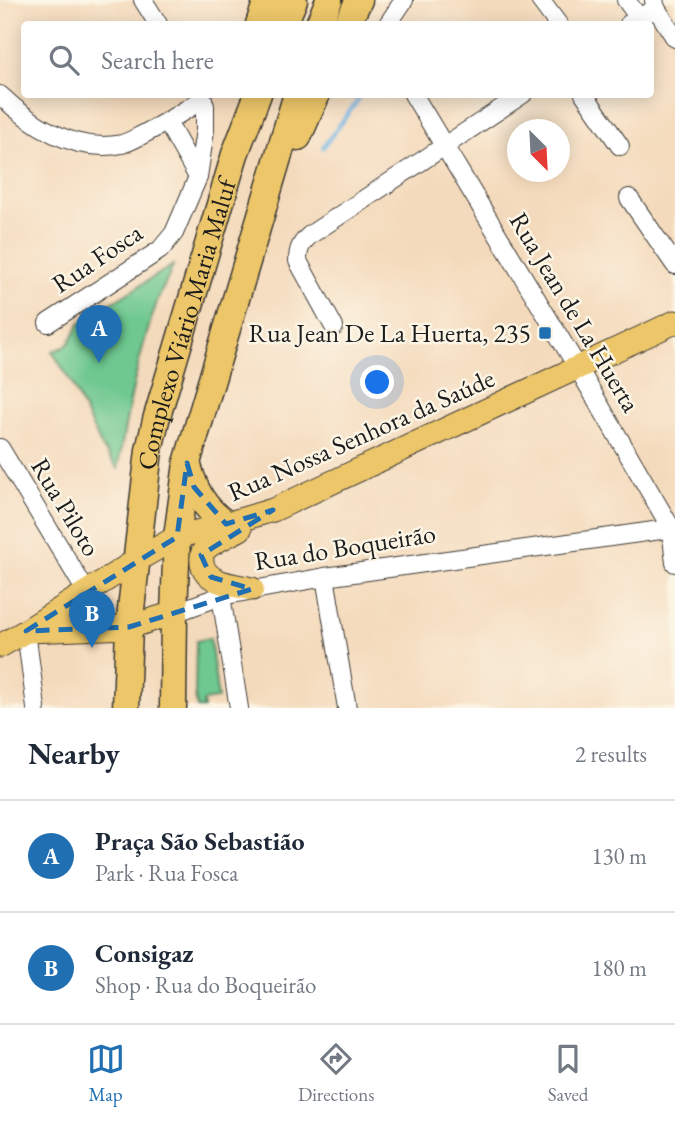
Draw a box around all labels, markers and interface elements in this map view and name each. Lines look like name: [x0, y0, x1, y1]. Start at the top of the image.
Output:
search box: [21, 21, 654, 98]
icon: search: [45, 41, 83, 79]
text: Search here: [101, 43, 214, 77]
north arrow: [507, 119, 570, 182]
street label: Complexo Viário Maria Maluf: [130, 172, 244, 472]
street label: Rua Jean de La Huerta: [502, 206, 648, 419]
street label: Rua Fosca: [45, 215, 149, 301]
pin: A: [76, 305, 122, 363]
place label: Rua Jean De La Huerta, 235: [248, 316, 531, 350]
marker: Rua Jean De La Huerta, 235: [537, 325, 553, 341]
street label: Rua Nossa Senhora da Saúde: [222, 361, 500, 509]
your location: [360, 365, 394, 399]
street label: Rua Piloto: [23, 452, 109, 562]
street label: Rua do Boqueirão: [252, 516, 438, 578]
pin: B: [69, 590, 115, 648]
text: Nearby: [28, 734, 120, 773]
text: 2 results: [575, 739, 647, 769]
text: Praça São Sebastião: [95, 824, 305, 858]
text: A: [43, 841, 59, 871]
text: 130 m: [591, 841, 647, 871]
text: Park · Rua Fosca: [95, 858, 238, 888]
text: Consigaz: [95, 936, 194, 970]
text: B: [44, 953, 58, 983]
text: 180 m: [591, 953, 647, 983]
text: Shop · Rua do Boqueirão: [95, 970, 316, 1000]
tab: Map: [87, 1040, 125, 1107]
tab: Directions: [298, 1040, 374, 1107]
tab: Saved: [548, 1040, 588, 1107]

